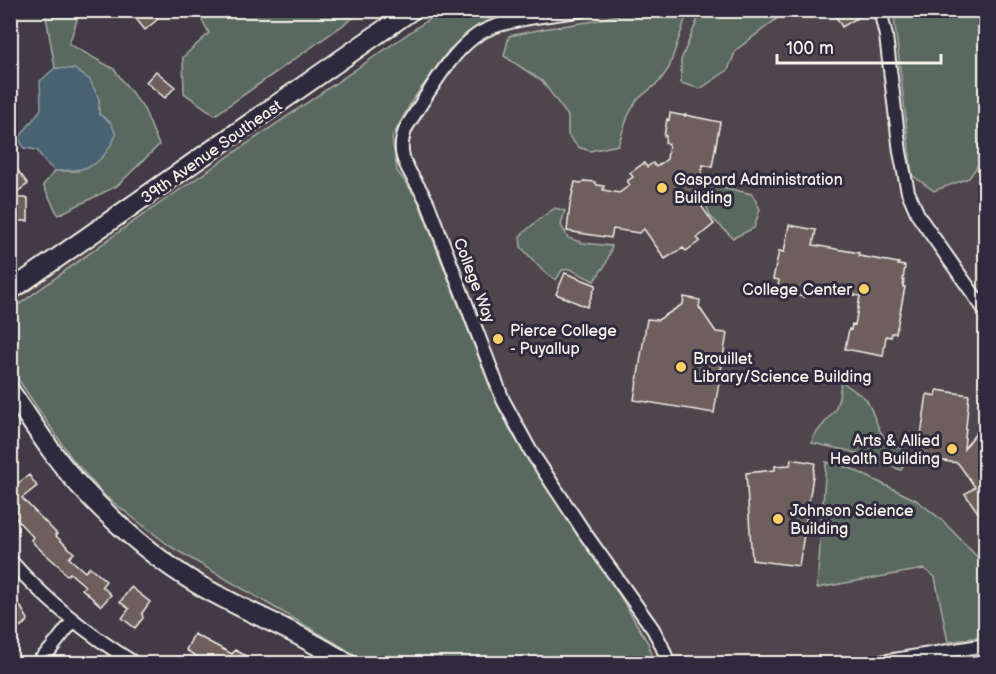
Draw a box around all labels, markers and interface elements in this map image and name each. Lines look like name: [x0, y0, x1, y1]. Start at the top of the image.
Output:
scale bar: [777, 27, 940, 65]
text: 100 m: [786, 38, 834, 59]
street label: 39th Avenue Southeast: [138, 96, 286, 208]
place label: Gaspard Administration Building: [674, 171, 843, 208]
marker: Gaspard Administration Building: [655, 181, 669, 195]
street label: College Way: [449, 235, 499, 326]
place label: College Center: [742, 281, 852, 300]
marker: College Center: [857, 282, 871, 296]
place label: Pierce College - Puyallup: [510, 322, 617, 359]
marker: Pierce College - Puyallup: [491, 332, 505, 346]
place label: Brouillet Library/Science Building: [693, 350, 872, 387]
marker: Brouillet Library/Science Building: [674, 360, 688, 374]
place label: Arts & Allied Health Building: [830, 432, 940, 469]
marker: Arts & Allied Health Building: [945, 442, 959, 456]
place label: Johnson Science Building: [790, 502, 914, 539]
marker: Johnson Science Building: [771, 512, 785, 526]

